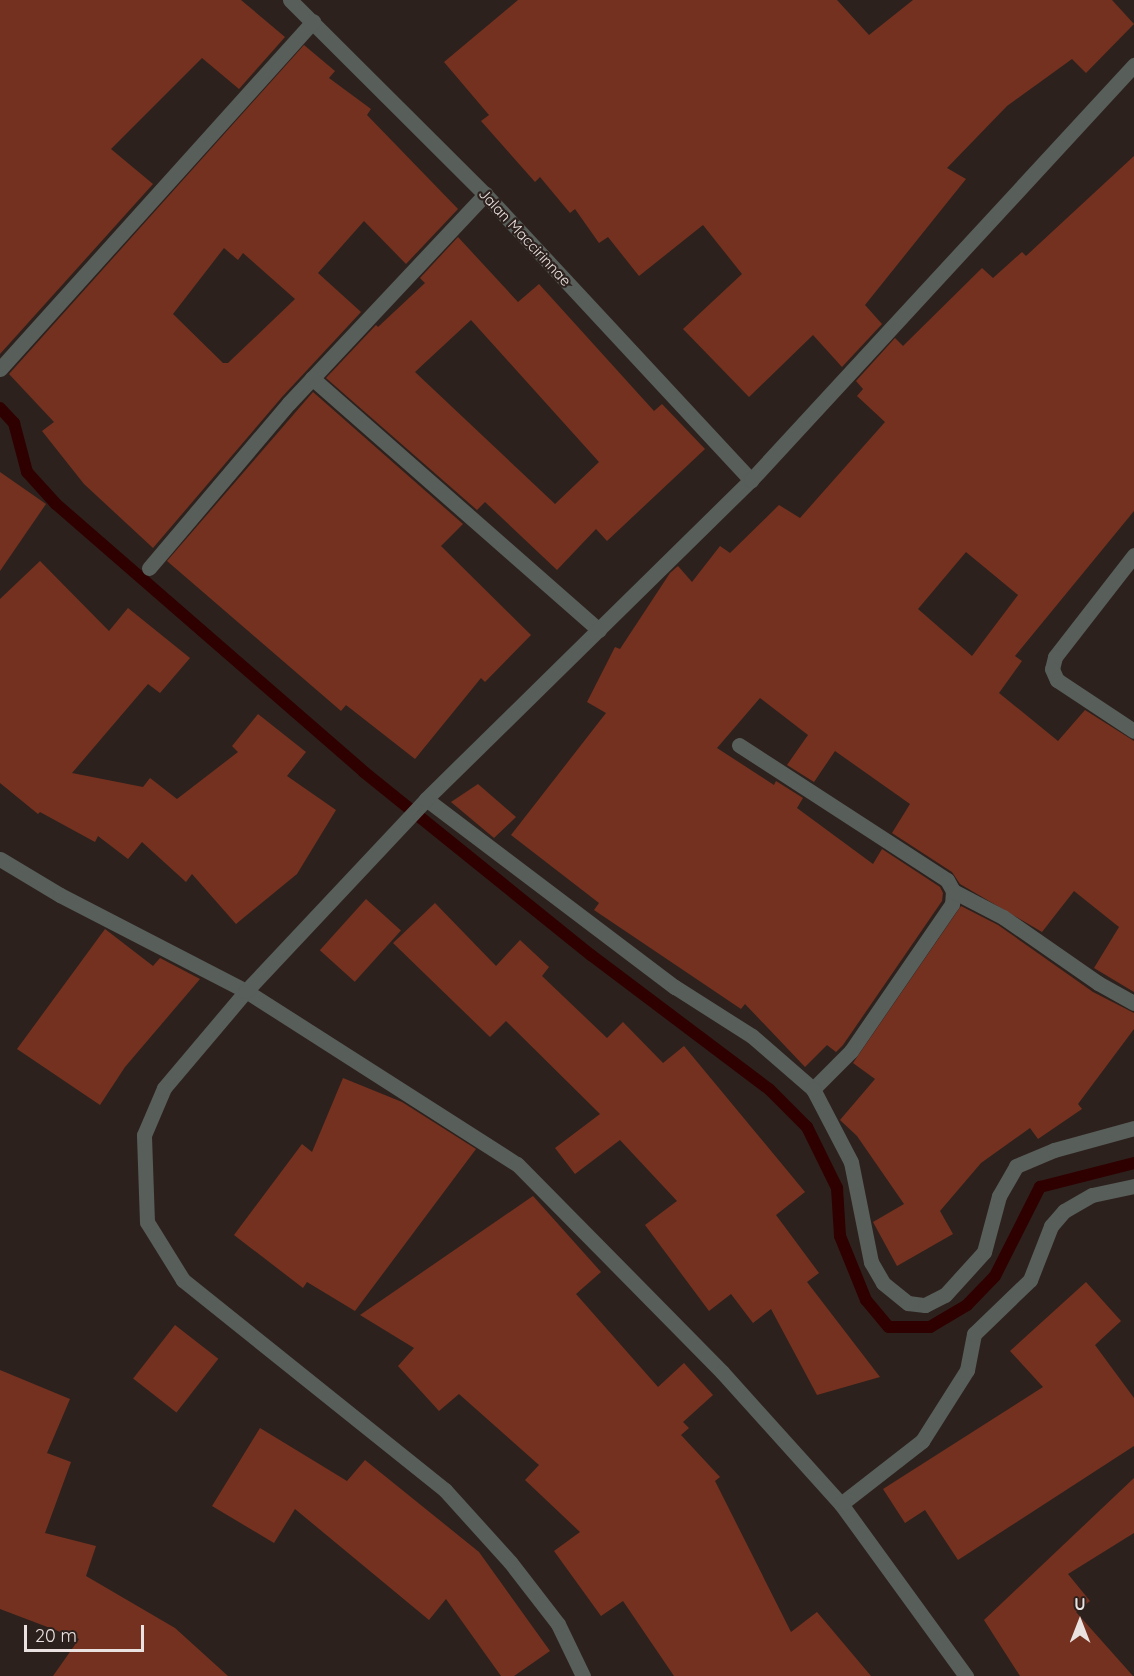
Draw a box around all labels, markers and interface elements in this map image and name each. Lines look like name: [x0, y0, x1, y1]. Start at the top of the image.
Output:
street label: Jalan Maccirinnae: [475, 184, 575, 290]
north arrow: [1050, 1592, 1110, 1652]
text: U: [1074, 1594, 1086, 1614]
scale bar: [27, 1613, 147, 1651]
text: 20 m: [35, 1624, 77, 1647]

